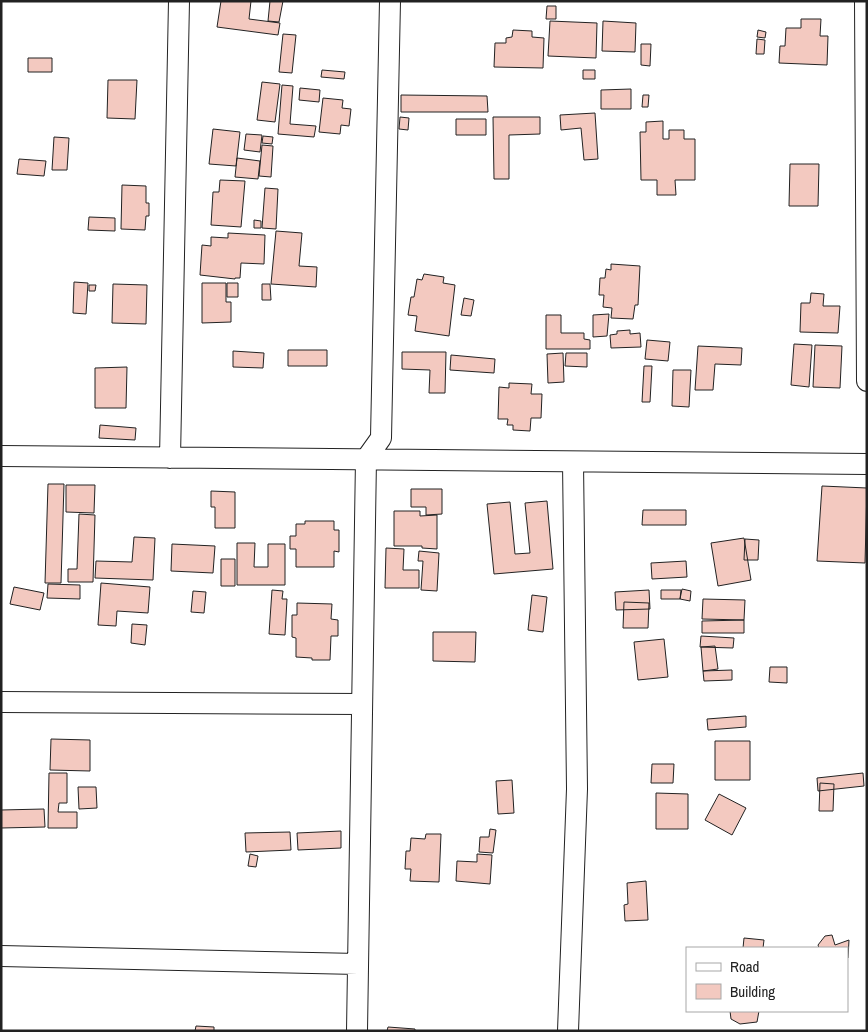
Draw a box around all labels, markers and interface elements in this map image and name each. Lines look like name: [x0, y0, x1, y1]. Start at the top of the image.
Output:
legend: [686, 947, 848, 1012]
text: Road: [730, 956, 759, 977]
text: Building: [730, 981, 775, 1002]

